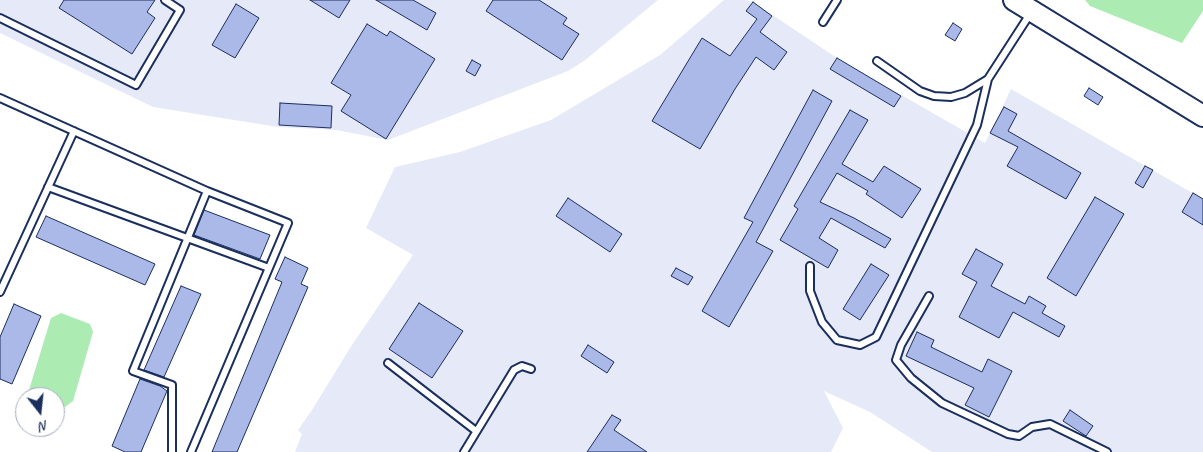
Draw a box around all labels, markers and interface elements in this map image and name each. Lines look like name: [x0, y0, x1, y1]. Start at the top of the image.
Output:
north arrow: [15, 387, 65, 437]
text: N: [37, 417, 51, 435]

